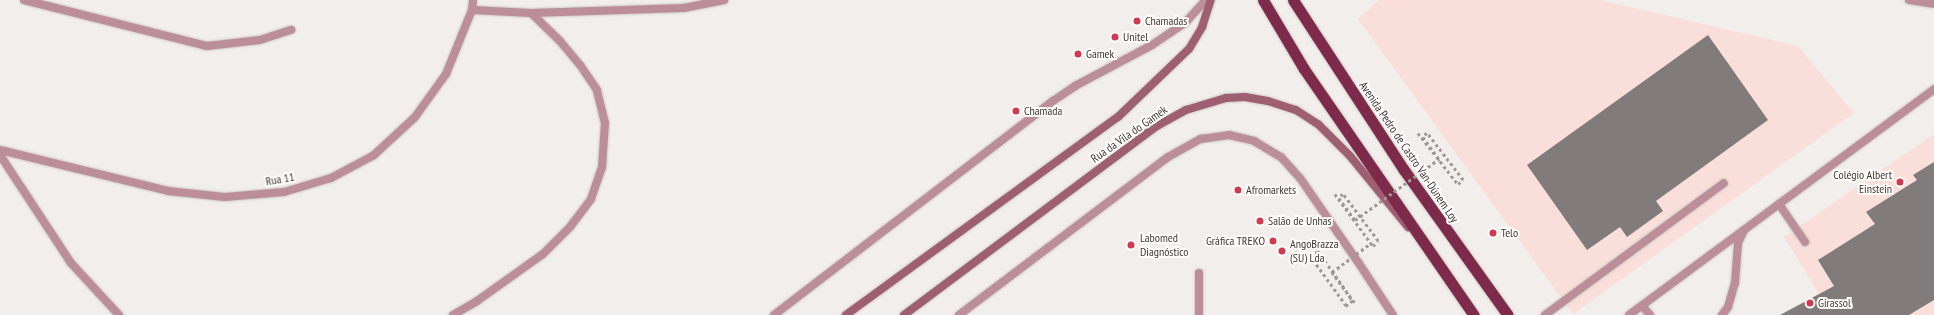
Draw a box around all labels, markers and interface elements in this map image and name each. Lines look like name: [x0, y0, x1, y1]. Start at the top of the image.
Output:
place label: Chamadas: [1145, 14, 1187, 28]
marker: Chamadas: [1132, 16, 1142, 26]
place label: Unitel: [1123, 30, 1148, 44]
marker: Unitel: [1110, 32, 1120, 42]
place label: Gamek: [1086, 47, 1114, 61]
marker: Gamek: [1073, 49, 1083, 59]
street label: Avenida Pedro de Castro Van-Dúnem Loy: [1356, 79, 1462, 225]
street label: Rua da Vila do Gamek: [1088, 102, 1170, 166]
place label: Chamada: [1024, 104, 1062, 118]
marker: Chamada: [1011, 106, 1021, 116]
place label: Colégio Albert Einstein: [1833, 168, 1892, 196]
street label: Rua 11: [264, 169, 296, 189]
marker: Colégio Albert Einstein: [1895, 177, 1905, 187]
place label: Afromarkets: [1246, 183, 1296, 197]
marker: Afromarkets: [1233, 185, 1243, 195]
place label: Salão de Unhas: [1268, 214, 1332, 228]
marker: Salão de Unhas: [1255, 216, 1265, 226]
place label: Telo: [1501, 226, 1518, 240]
marker: Telo: [1488, 228, 1498, 238]
place label: Labomed Diagnóstico: [1140, 231, 1189, 259]
place label: Gráfica TREKO: [1206, 234, 1265, 248]
marker: Gráfica TREKO: [1268, 236, 1278, 246]
place label: AngoBrazza (SU) Lda: [1290, 237, 1338, 265]
marker: Labomed Diagnóstico: [1125, 239, 1137, 251]
marker: AngoBrazza (SU) Lda: [1277, 246, 1287, 256]
place label: Girassol: [1818, 296, 1851, 310]
marker: Girassol: [1805, 298, 1815, 308]

